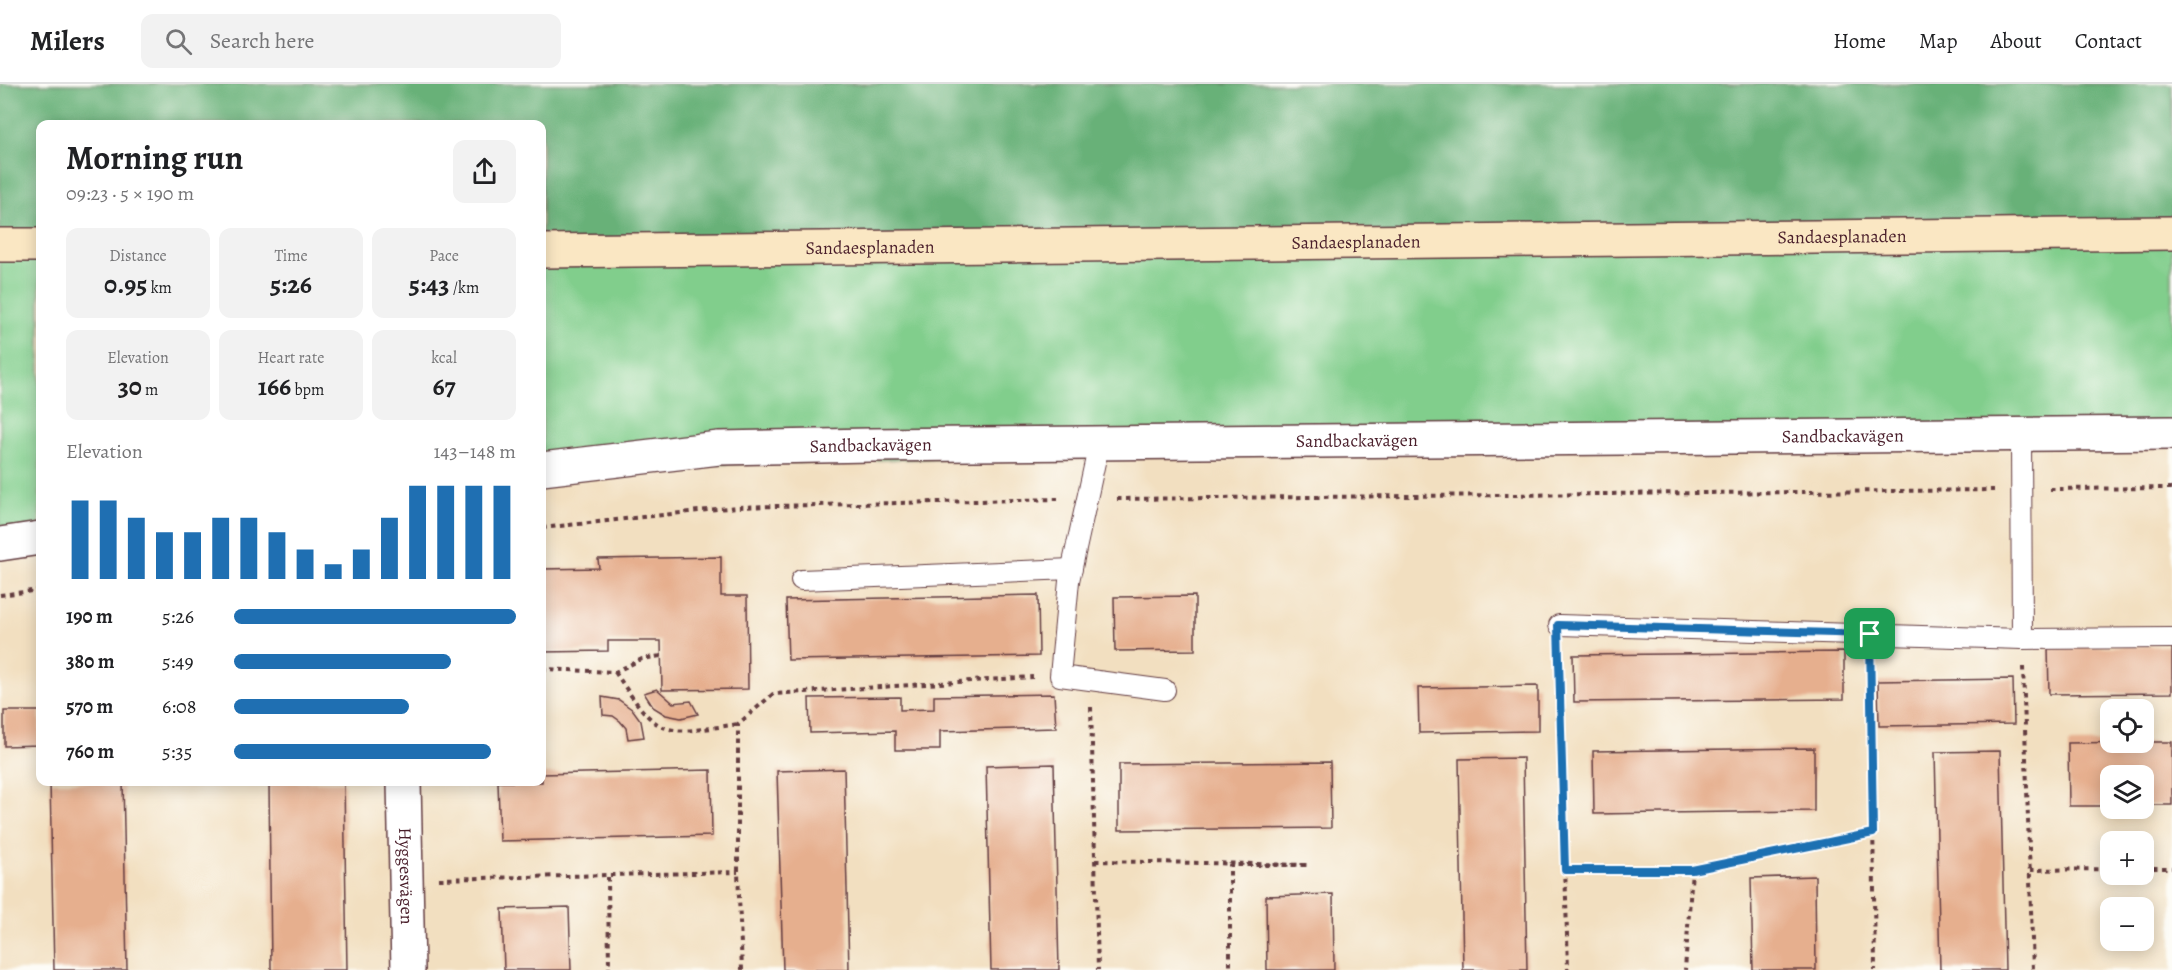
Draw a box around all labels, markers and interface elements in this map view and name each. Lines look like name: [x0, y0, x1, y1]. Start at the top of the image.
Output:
search box: [141, 14, 561, 68]
text: Milers: [30, 22, 105, 60]
icon: search: [162, 25, 195, 58]
text: Search here: [210, 26, 314, 56]
text: Home: [1833, 27, 1886, 55]
text: Map: [1919, 27, 1957, 55]
text: About: [1990, 27, 2042, 55]
text: Contact: [2075, 27, 2142, 55]
text: Morning run: [66, 135, 243, 180]
button: share: [453, 140, 516, 203]
text: 09:23 · 5 × 190 m: [66, 180, 194, 207]
street label: Sandaesplanaden: [1777, 224, 1907, 249]
street label: Sandaesplanaden: [1291, 229, 1421, 255]
street label: Sandaesplanaden: [805, 235, 935, 260]
text: Distance: [109, 245, 167, 267]
text: Time: [274, 245, 308, 267]
text: Pace: [429, 245, 459, 267]
text: 0.95: [104, 267, 147, 302]
text: 5:26: [270, 267, 312, 302]
text: 5:43: [409, 267, 450, 302]
text: km: [147, 277, 172, 299]
text: /km: [450, 277, 479, 299]
text: Elevation: [107, 347, 169, 369]
text: Heart rate: [258, 347, 324, 369]
text: kcal: [431, 347, 457, 369]
text: 30: [118, 369, 142, 404]
text: 166: [258, 369, 291, 404]
text: 67: [432, 369, 456, 404]
text: m: [142, 379, 158, 401]
text: bpm: [291, 379, 324, 401]
street label: Sandbackavägen: [1782, 423, 1904, 449]
street label: Sandbackavägen: [1296, 428, 1418, 453]
street label: Sandbackavägen: [809, 432, 932, 458]
text: Elevation: [66, 438, 143, 465]
text: 143–148 m: [433, 438, 516, 465]
text: 190 m: [66, 603, 113, 630]
text: 5:26: [162, 603, 194, 630]
pin: [1844, 608, 1895, 659]
icon: arrive: [1853, 617, 1886, 650]
text: 380 m: [66, 648, 115, 675]
text: 5:49: [162, 648, 194, 675]
text: 570 m: [66, 693, 113, 720]
text: 6:08: [162, 693, 196, 720]
map controls: [2100, 699, 2154, 951]
button: locate: [2100, 699, 2154, 753]
text: 760 m: [66, 738, 114, 765]
text: 5:35: [162, 738, 192, 765]
button: layers: [2100, 765, 2154, 819]
street label: Hyggesvägen: [393, 827, 419, 925]
button: +: [2100, 831, 2154, 885]
button: −: [2100, 897, 2154, 951]

